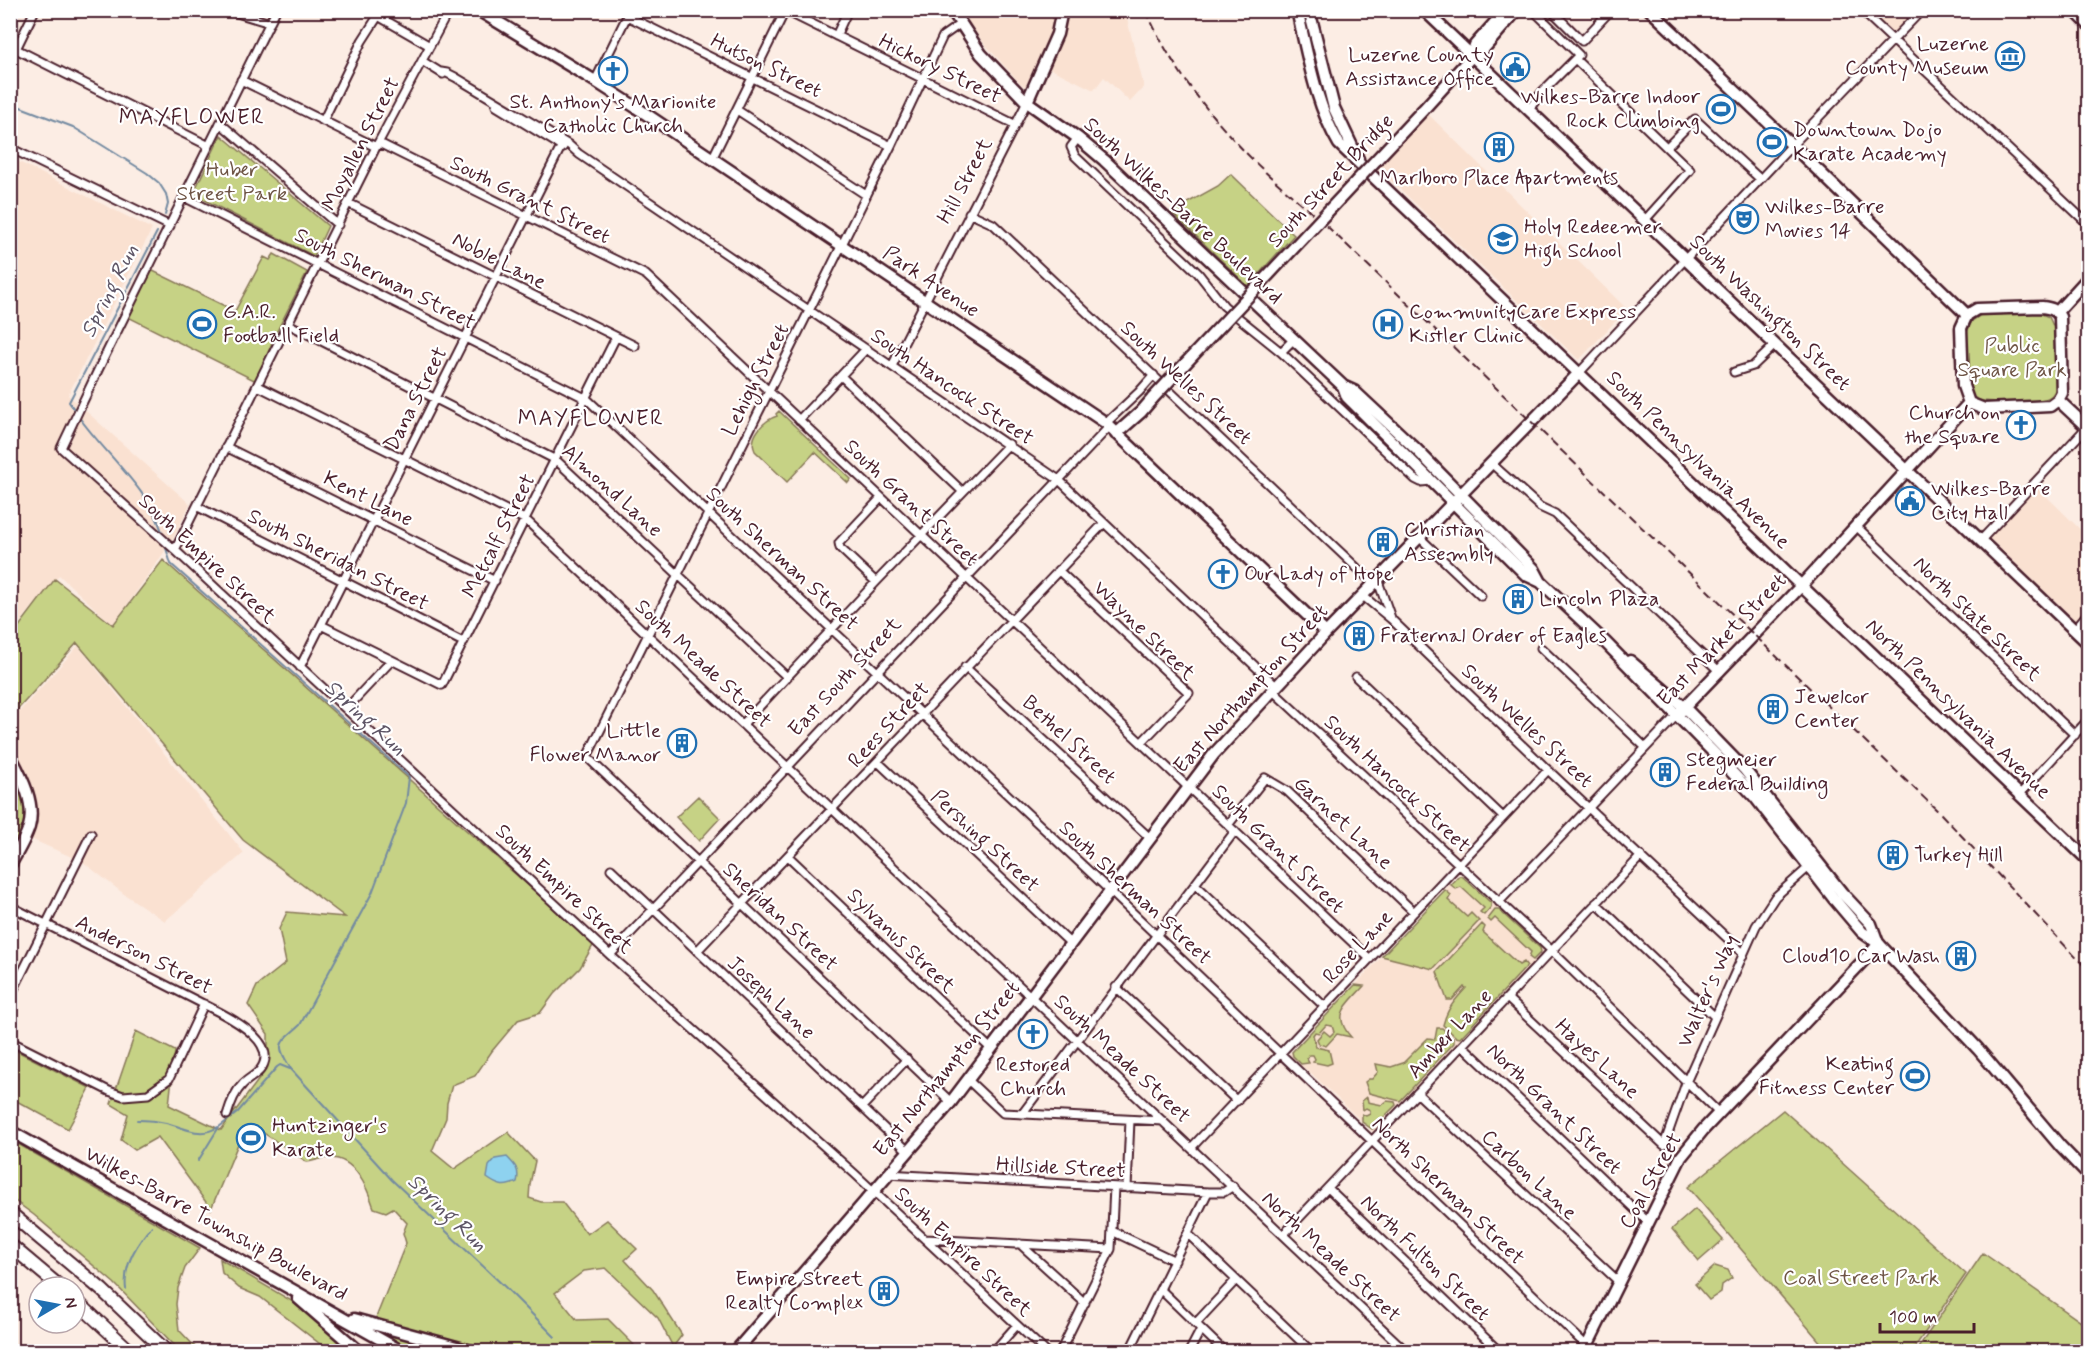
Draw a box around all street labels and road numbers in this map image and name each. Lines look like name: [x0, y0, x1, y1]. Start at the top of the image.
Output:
street label: Hutson Street: [706, 27, 826, 105]
street label: Hickory Street: [874, 27, 1006, 111]
street label: Moyallen Street: [315, 72, 407, 216]
street label: South Street Bridge: [1262, 108, 1402, 255]
street label: South Wilkes-Barre Boulevard: [1077, 111, 1289, 311]
street label: Hill Street: [931, 133, 1000, 229]
street label: South Grant Street: [445, 149, 615, 251]
street label: South Sherman Street: [290, 221, 480, 337]
street label: Noble Lane: [447, 225, 551, 297]
street label: South Washington Street: [1682, 228, 1857, 399]
street label: Park Avenue: [877, 239, 985, 325]
street label: South Welles Street: [1114, 315, 1258, 452]
street label: Lehigh Street: [716, 319, 797, 441]
street label: South Hancock Street: [865, 322, 1039, 452]
street label: Dana Street: [378, 342, 454, 456]
street label: South Pennsylvania Avenue: [1600, 365, 1796, 555]
street label: South Grant Street: [837, 433, 985, 573]
street label: Almond Lane: [555, 438, 669, 544]
street label: Kent Lane: [318, 464, 418, 534]
street label: Metcalf Street: [456, 469, 542, 603]
street label: South Sherman Street: [699, 481, 865, 637]
street label: South Empire Street: [132, 488, 282, 631]
street label: South Sheridan Street: [243, 502, 433, 618]
street label: North State Street: [1907, 550, 2048, 688]
street label: East Market Street: [1651, 567, 1793, 713]
street label: Wayne Street: [1087, 575, 1202, 687]
street label: South Meade Street: [628, 593, 778, 735]
street label: East Northampton Street: [1167, 598, 1335, 780]
street label: East South Street: [782, 611, 908, 743]
street label: North Pennsylvania Avenue: [1859, 613, 2057, 805]
street label: South Welles Street: [1455, 658, 1599, 795]
street label: Rees Street: [842, 676, 936, 774]
street label: Bethel Street: [1016, 689, 1122, 791]
street label: South Hancock Street: [1318, 709, 1477, 859]
street label: Garnet Lane: [1287, 770, 1399, 876]
street label: South Grant Street: [1205, 778, 1351, 920]
street label: Pershing Street: [923, 783, 1046, 900]
street label: South Sherman Street: [1052, 815, 1218, 971]
street label: South Empire Street: [489, 818, 639, 961]
street label: Sheridan Street: [716, 856, 844, 978]
street label: Sylvanus Street: [841, 882, 962, 1000]
street label: Rose Lane: [1317, 904, 1399, 990]
street label: Anderson Street: [71, 908, 217, 1002]
street label: Walter's Way: [1671, 930, 1745, 1052]
street label: Joseph Lane: [721, 950, 821, 1046]
street label: East Northampton Street: [867, 975, 1027, 1163]
street label: Amber Lane: [1401, 983, 1499, 1085]
street label: South Meade Street: [1047, 988, 1197, 1130]
street label: Hayes Lane: [1549, 1013, 1645, 1105]
street label: North Grant Street: [1480, 1037, 1628, 1181]
street label: North Sherman Street: [1365, 1111, 1531, 1272]
street label: Carbon Lane: [1475, 1123, 1583, 1227]
street label: Coal Street: [1613, 1128, 1689, 1234]
street label: Wilkes-Barre Township Boulevard: [80, 1140, 352, 1308]
street label: Hillside Street: [995, 1151, 1127, 1185]
street label: South Empire Street: [888, 1181, 1038, 1324]
street label: North Meade Street: [1255, 1185, 1407, 1329]
street label: North Fulton Street: [1354, 1189, 1496, 1327]

